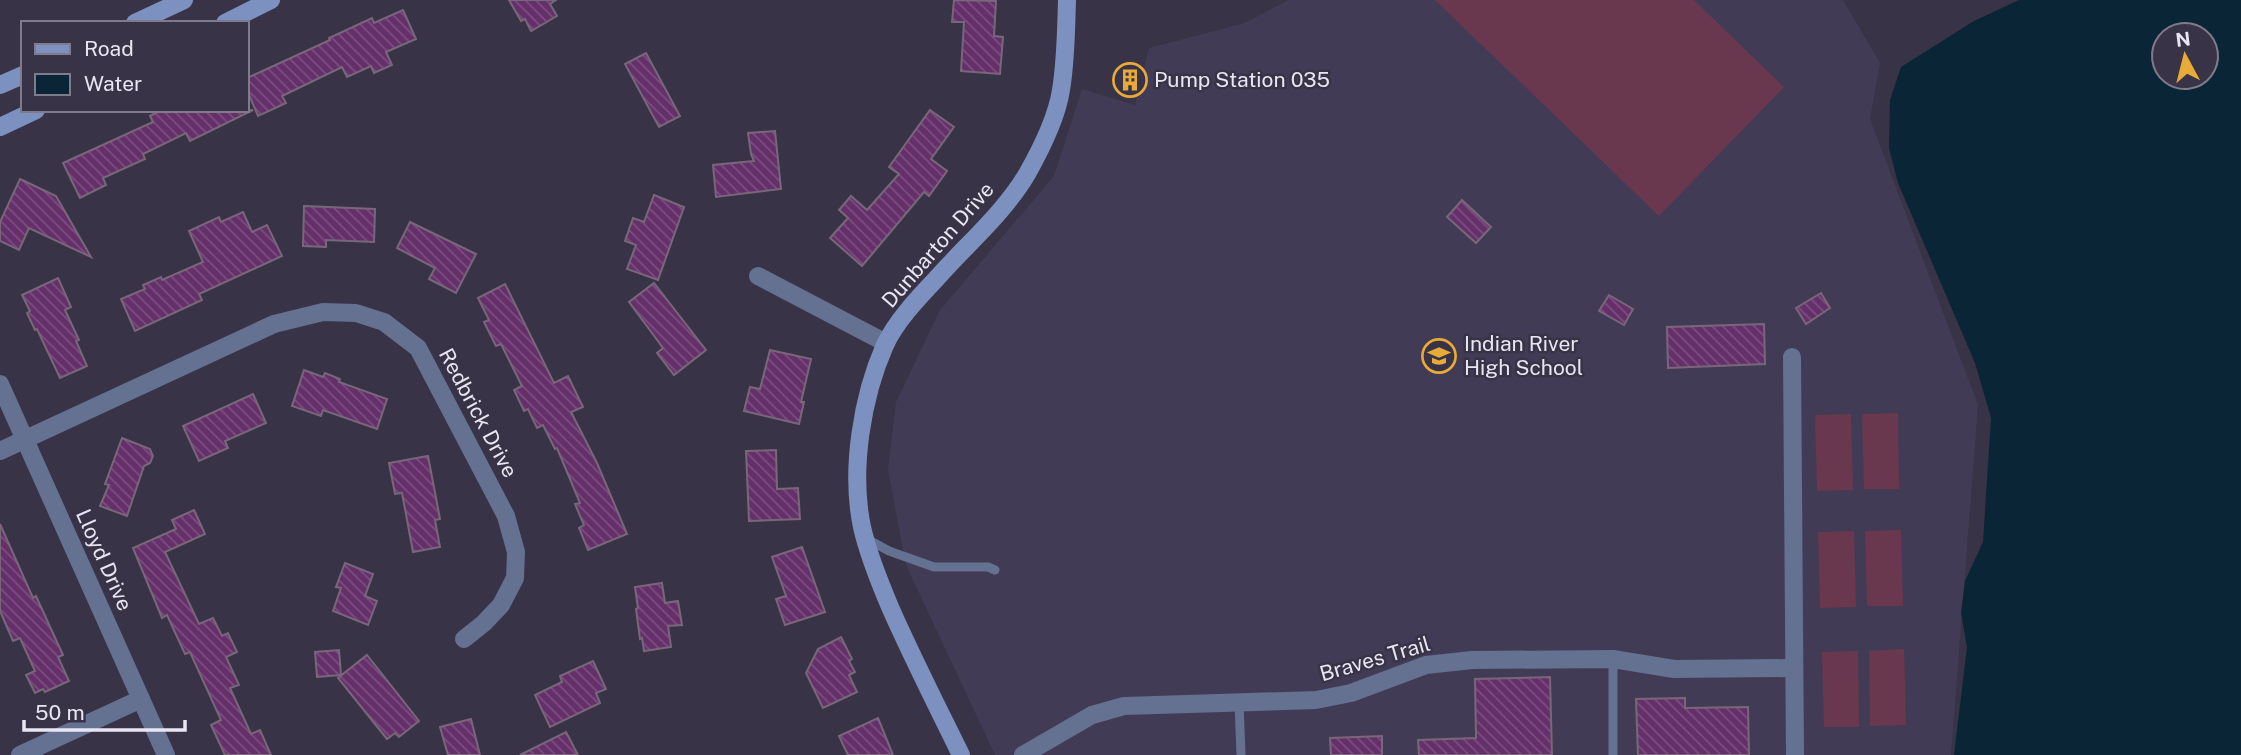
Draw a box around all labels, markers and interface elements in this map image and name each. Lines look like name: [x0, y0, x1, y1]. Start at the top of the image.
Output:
legend: [21, 21, 248, 112]
north arrow: [2150, 21, 2220, 91]
text: N: [2174, 27, 2192, 51]
text: Road: [84, 36, 134, 61]
building icon: Pump Station 035: [1111, 61, 1149, 99]
place label: Pump Station 035: [1154, 67, 1330, 92]
text: Water: [84, 71, 142, 96]
street label: Dunbarton Drive: [876, 177, 999, 313]
place label: Indian River High School: [1464, 331, 1583, 380]
school or university icon: Indian River High School: [1420, 337, 1458, 375]
street label: Redbrick Drive: [434, 344, 523, 482]
street label: Lloyd Drive: [71, 505, 138, 614]
street label: Braves Trail: [1317, 631, 1433, 686]
scale bar: [24, 688, 186, 732]
text: 50 m: [35, 700, 85, 725]

